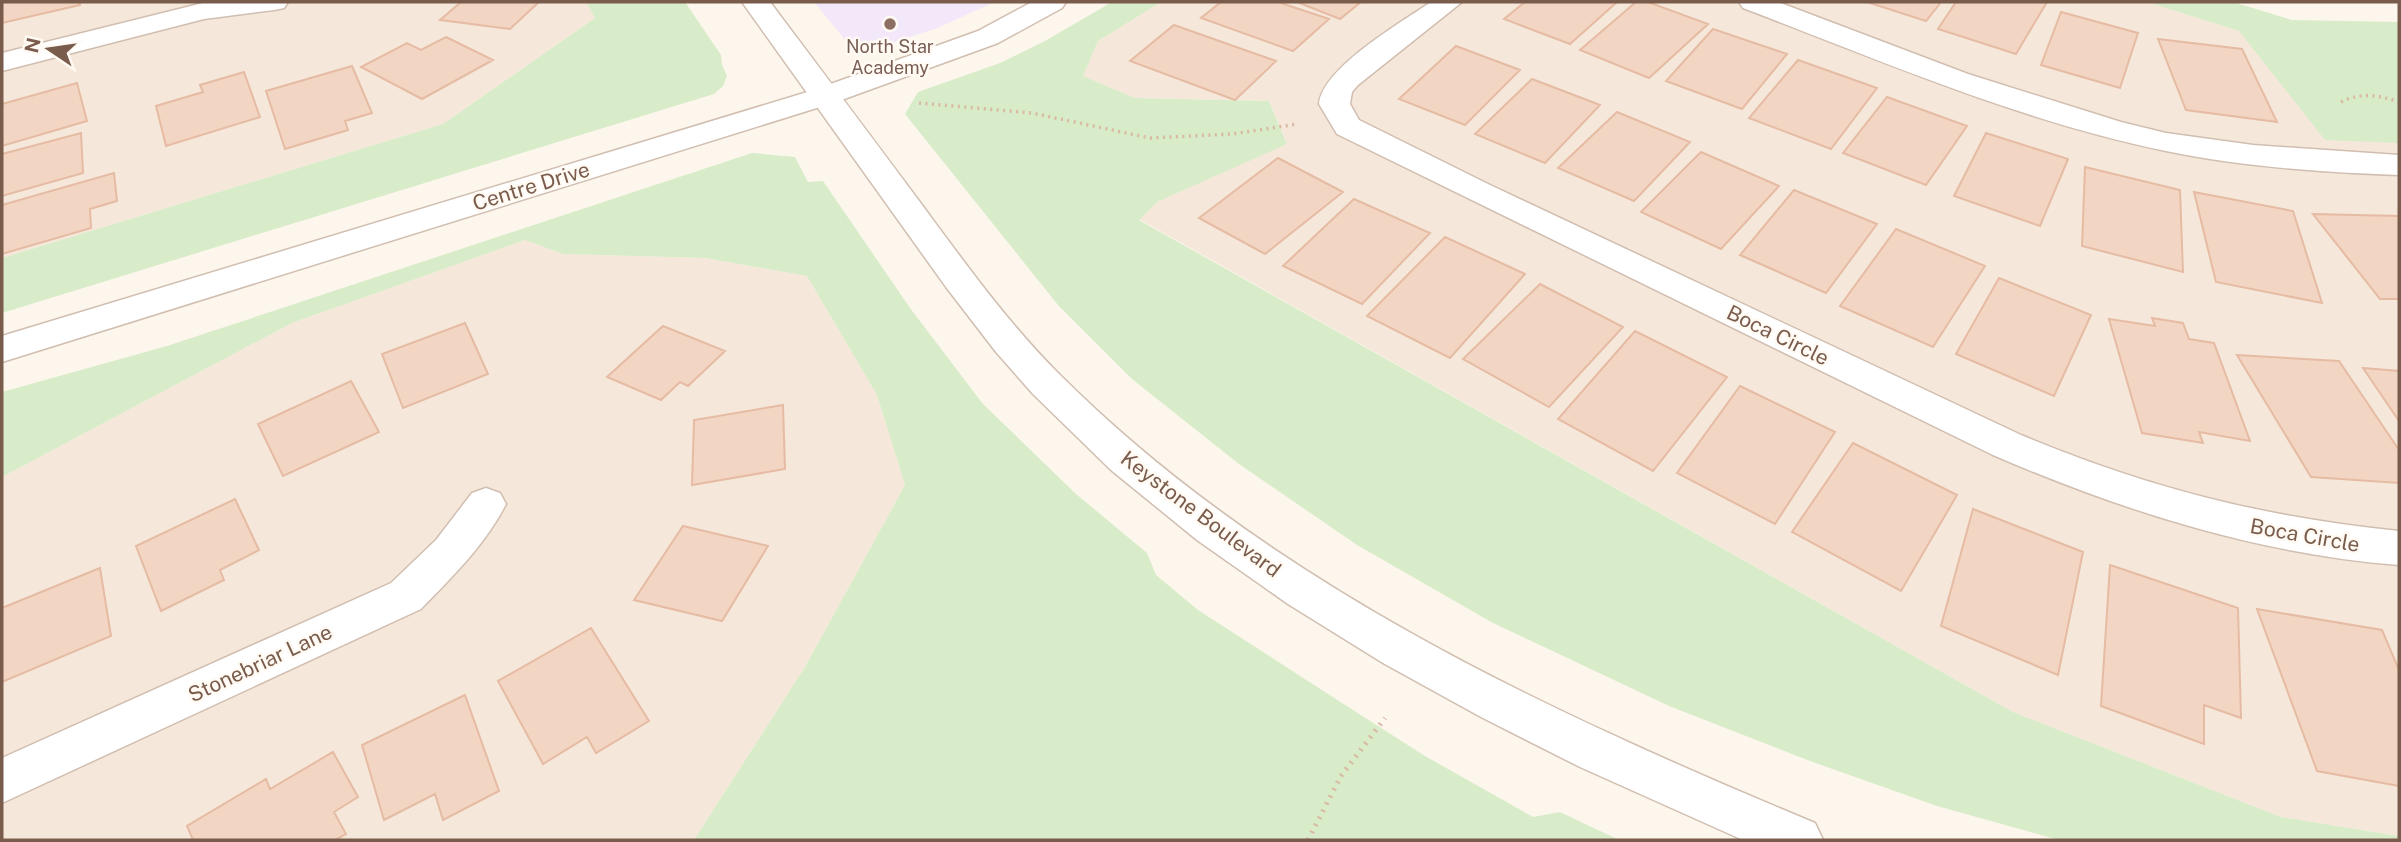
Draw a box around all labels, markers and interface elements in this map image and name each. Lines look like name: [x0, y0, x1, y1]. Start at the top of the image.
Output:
north arrow: [14, 14, 84, 84]
marker: North Star Academy: [882, 16, 898, 32]
text: N: [20, 35, 45, 55]
place label: North Star Academy: [846, 36, 934, 78]
street label: Centre Drive: [469, 156, 593, 216]
street label: Boca Circle: [1723, 299, 1833, 371]
street label: Keystone Boulevard: [1116, 446, 1286, 582]
street label: Boca Circle: [2248, 513, 2362, 557]
street label: Stonebriar Lane: [184, 619, 336, 707]

